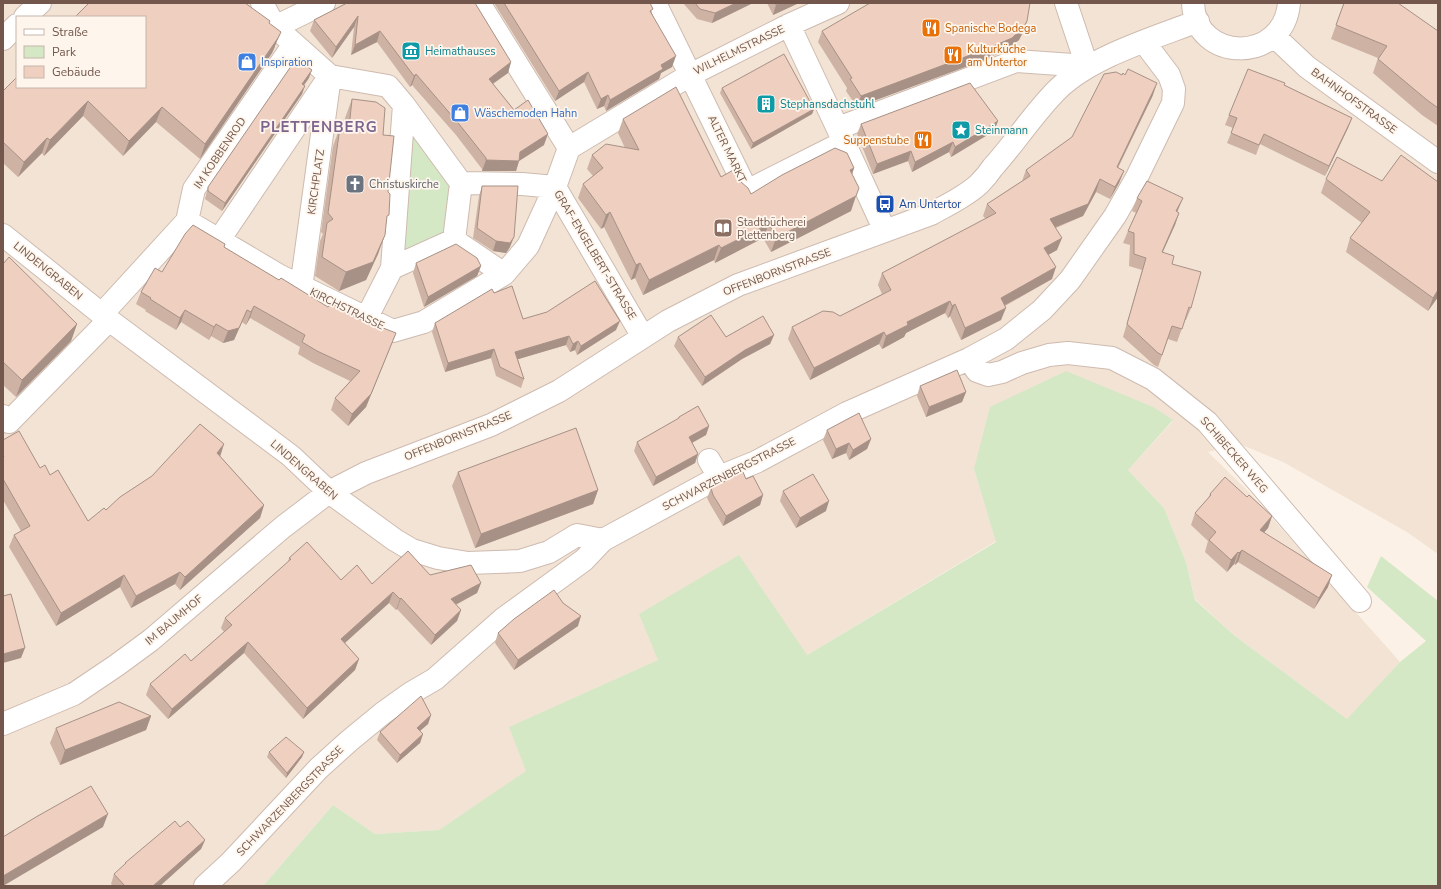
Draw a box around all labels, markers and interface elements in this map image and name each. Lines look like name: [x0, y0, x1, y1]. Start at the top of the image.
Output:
legend: [16, 16, 146, 88]
restaurant icon: Spanische Bodega: [920, 17, 942, 39]
street label: WILHELMSTRASSE: [691, 21, 787, 79]
place label: Spanische Bodega: [945, 21, 1036, 36]
text: Straße: [52, 24, 88, 40]
museum icon: Heimathauses: [400, 40, 422, 62]
place label: Kulturküche am Untertor: [967, 42, 1027, 70]
text: Park: [52, 44, 77, 60]
place label: Heimathauses: [425, 44, 496, 59]
restaurant icon: Kulturküche am Untertor: [942, 44, 964, 66]
shop icon: Inspiration: [236, 51, 258, 73]
place label: Inspiration: [261, 55, 313, 70]
text: Gebäude: [52, 64, 101, 80]
street label: BAHNHOFSTRASSE: [1308, 65, 1400, 137]
building icon: Stephansdachstuhl: [755, 93, 777, 115]
place label: Stephansdachstuhl: [780, 97, 876, 112]
shop icon: Wäschemoden Hahn: [449, 102, 471, 124]
place label: Wäschemoden Hahn: [474, 106, 577, 121]
street label: ALTER MARKT: [704, 113, 750, 186]
street label: IM KOBBENROD: [190, 114, 250, 192]
district label: PLETTENBERG: [260, 117, 378, 137]
place icon: Steinmann: [950, 119, 972, 141]
place label: Steinmann: [975, 123, 1028, 138]
restaurant icon: Suppenstube: [912, 129, 934, 151]
place label: Suppenstube: [844, 133, 909, 148]
street label: KIRCHPLATZ: [304, 148, 328, 216]
church icon: Christuskirche: [344, 173, 366, 195]
place label: Christuskirche: [369, 177, 439, 192]
street label: GRAF-ENGELBERT-STRASSE: [550, 187, 640, 323]
bus stop icon: Am Untertor: [874, 193, 896, 215]
place label: Am Untertor: [899, 197, 961, 212]
place label: Stadtbücherei Plettenberg: [737, 215, 806, 243]
library icon: Stadtbücherei Plettenberg: [712, 217, 734, 239]
street label: LINDENGRABEN: [10, 238, 86, 304]
street label: OFFENBORNSTRASSE: [721, 244, 833, 300]
street label: KIRCHSTRASSE: [307, 284, 387, 334]
street label: OFFENBORNSTRASSE: [402, 408, 514, 464]
street label: SCHIBECKER WEG: [1197, 414, 1271, 496]
street label: SCHWARZENBERGSTRASSE: [660, 434, 798, 514]
street label: LINDENGRABEN: [267, 436, 341, 504]
street label: IM BAUMHOF: [142, 592, 206, 648]
street label: SCHWARZENBERGSTRASSE: [233, 743, 347, 859]

